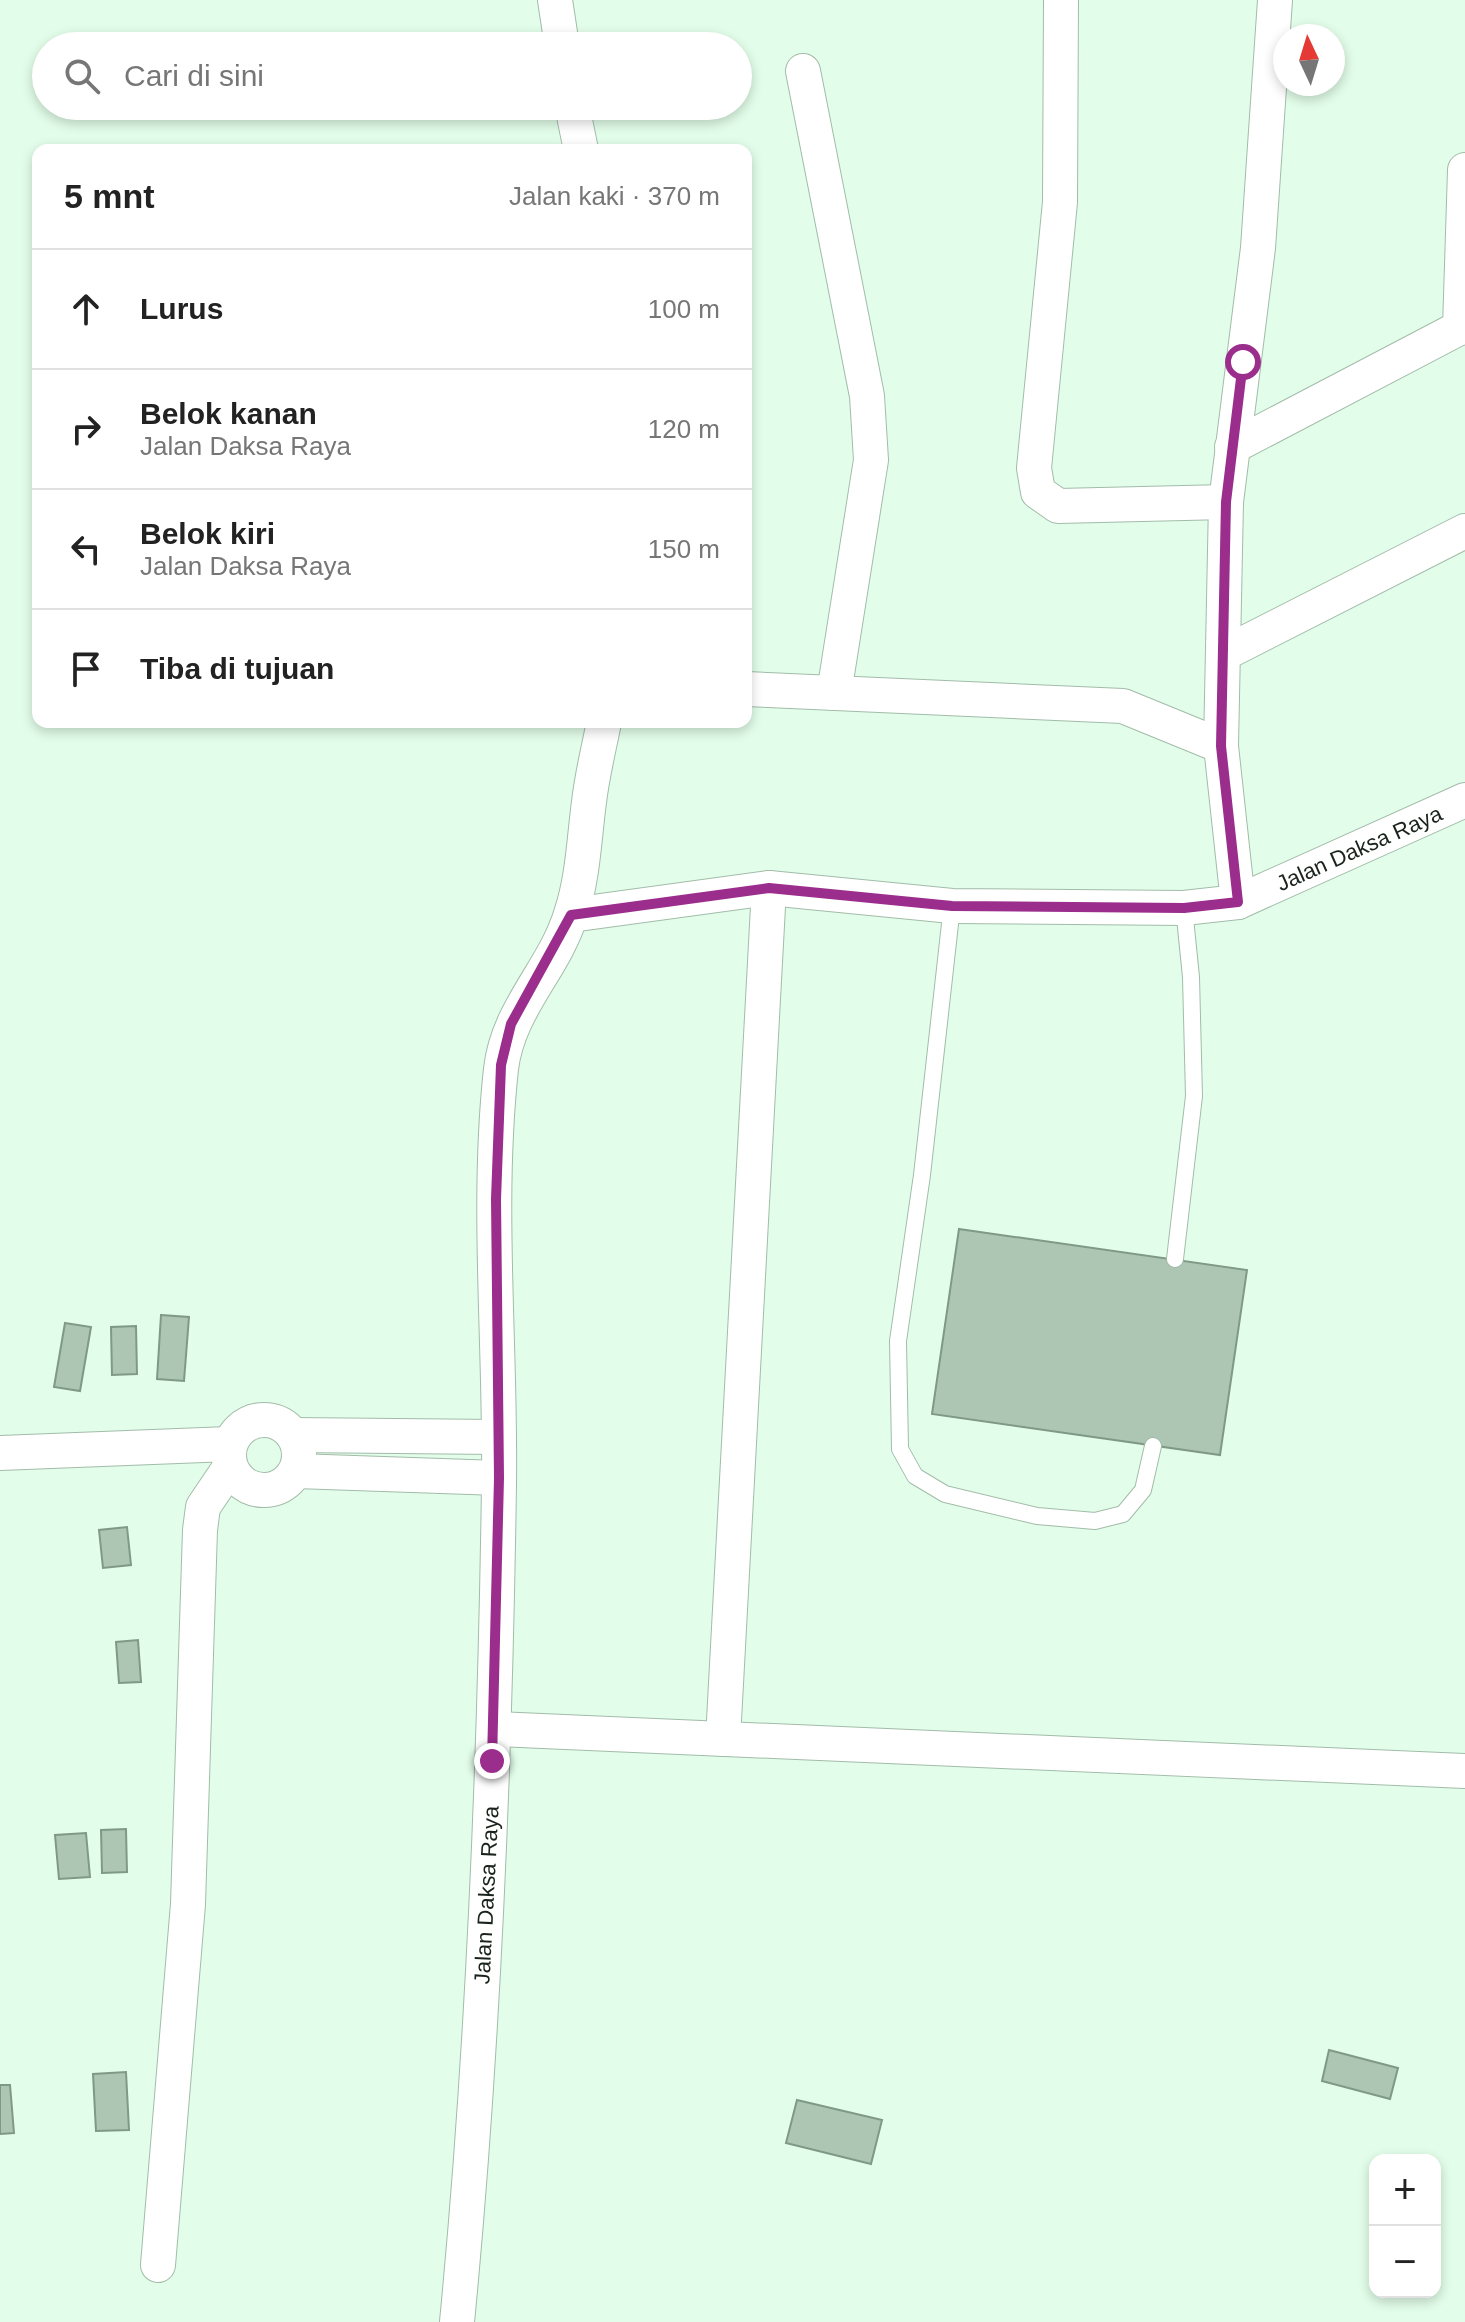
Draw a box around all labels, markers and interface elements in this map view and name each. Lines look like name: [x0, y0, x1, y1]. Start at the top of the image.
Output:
north arrow: [1273, 24, 1345, 96]
search box: [32, 32, 752, 120]
icon: search: [60, 54, 104, 98]
text: Cari di sini: [124, 59, 264, 92]
text: 5 mnt: [64, 177, 155, 215]
text: Jalan kaki · 370 m: [509, 181, 720, 211]
icon: ahead: [64, 287, 108, 331]
text: Lurus: [140, 292, 223, 325]
text: 100 m: [648, 294, 720, 324]
route start: [1225, 344, 1261, 380]
text: Belok kanan: [140, 397, 317, 430]
icon: right: [64, 407, 108, 451]
text: 120 m: [648, 414, 720, 444]
text: Jalan Daksa Raya: [140, 431, 351, 461]
text: Belok kiri: [140, 517, 275, 550]
icon: left: [64, 527, 108, 571]
text: 150 m: [648, 534, 720, 564]
text: Jalan Daksa Raya: [140, 551, 351, 581]
icon: arrive: [64, 647, 108, 691]
text: Tiba di tujuan: [140, 652, 334, 685]
street label: Jalan Daksa Raya: [1273, 800, 1447, 896]
route end: [474, 1743, 510, 1779]
street label: Jalan Daksa Raya: [469, 1804, 504, 1985]
map controls: [1369, 2154, 1441, 2298]
button: +: [1369, 2154, 1441, 2226]
button: −: [1369, 2226, 1441, 2298]

